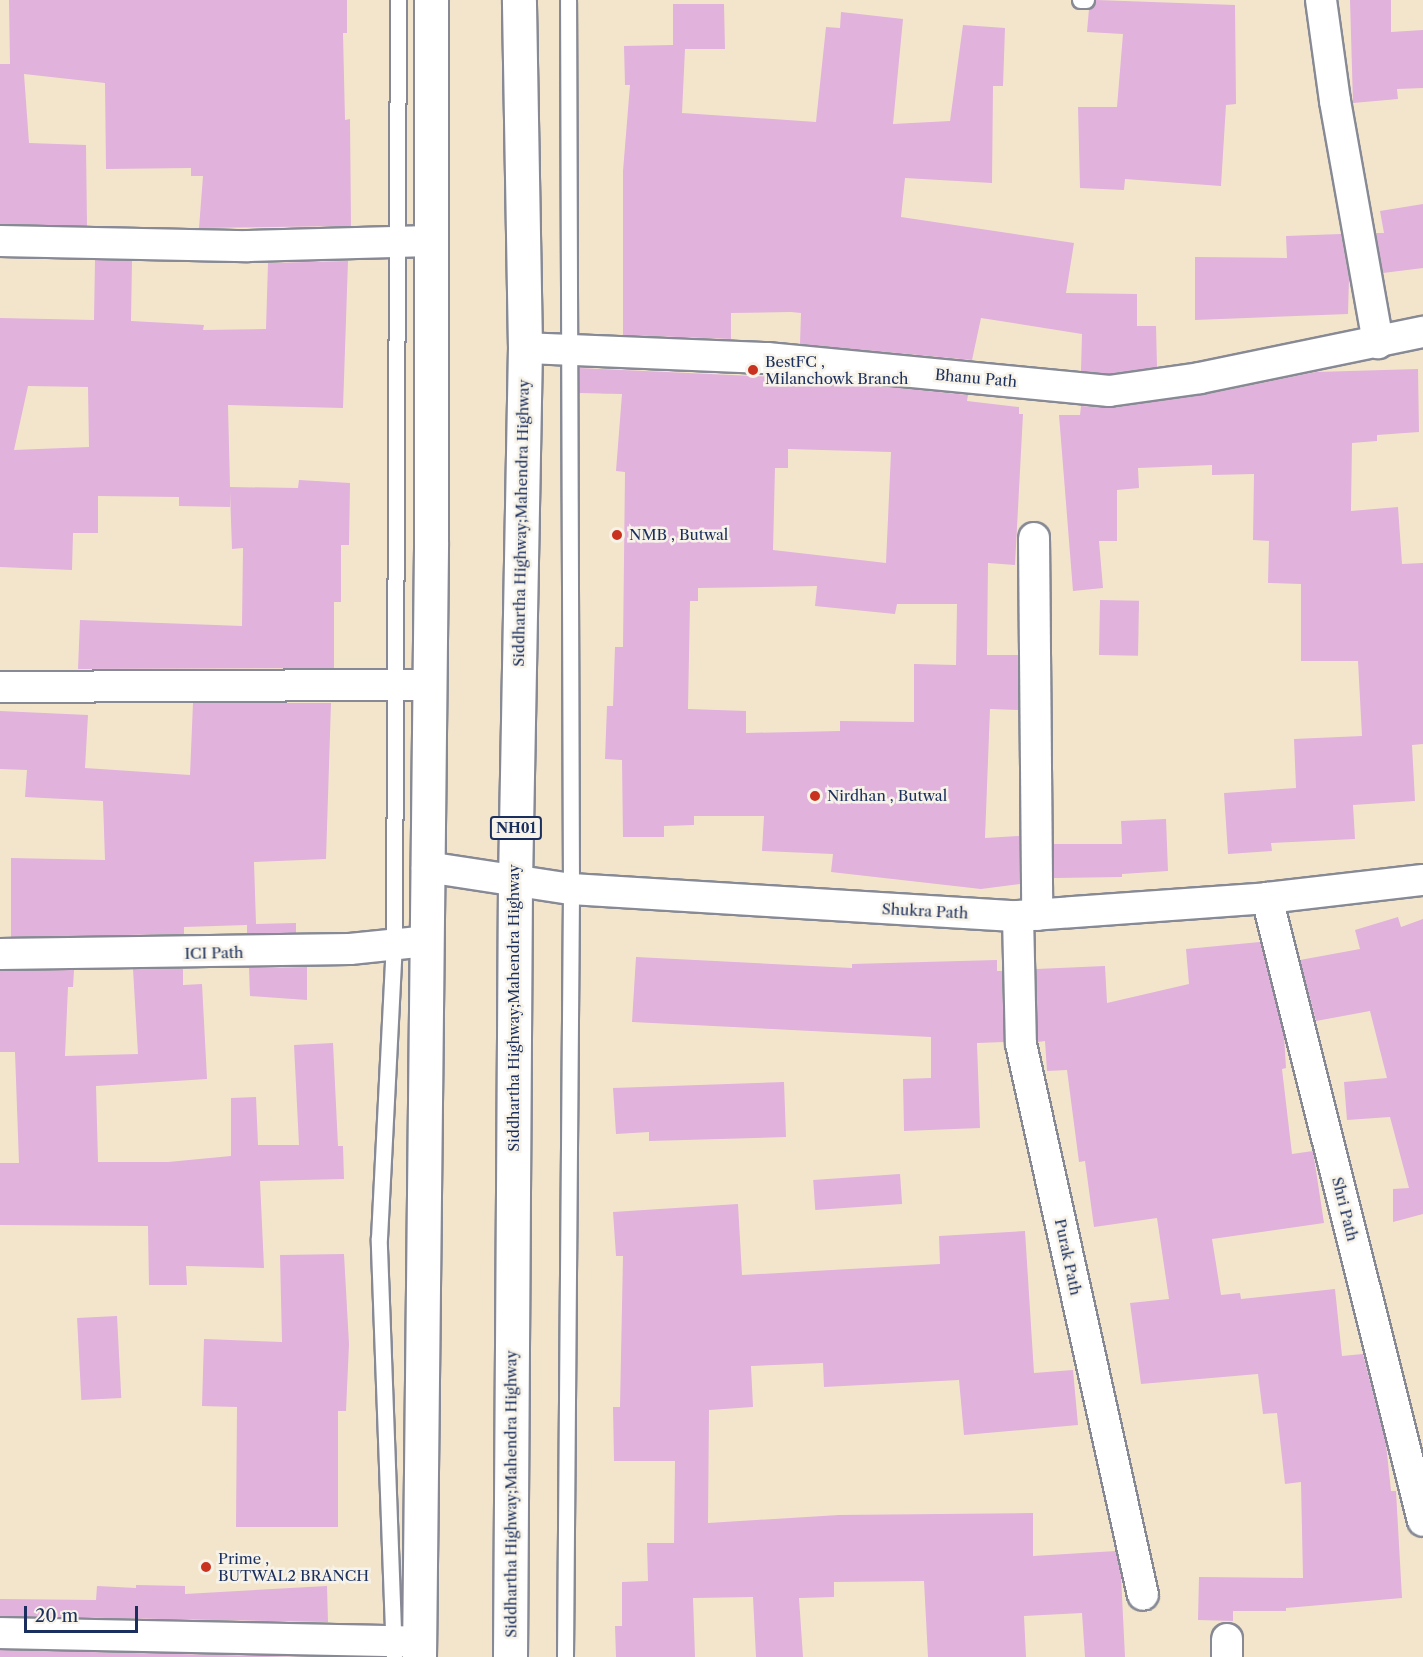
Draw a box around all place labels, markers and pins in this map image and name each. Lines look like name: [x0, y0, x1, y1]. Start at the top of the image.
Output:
place label: BestFC , Milanchowk Branch: [765, 352, 909, 387]
marker: BestFC , Milanchowk Branch: [746, 363, 760, 377]
place label: NMB , Butwal: [629, 526, 728, 544]
marker: NMB , Butwal: [610, 528, 624, 542]
place label: Nirdhan , Butwal: [827, 787, 947, 805]
marker: Nirdhan , Butwal: [808, 789, 822, 803]
place label: Prime , BUTWAL2 BRANCH: [218, 1549, 369, 1584]
marker: Prime , BUTWAL2 BRANCH: [199, 1560, 213, 1574]

